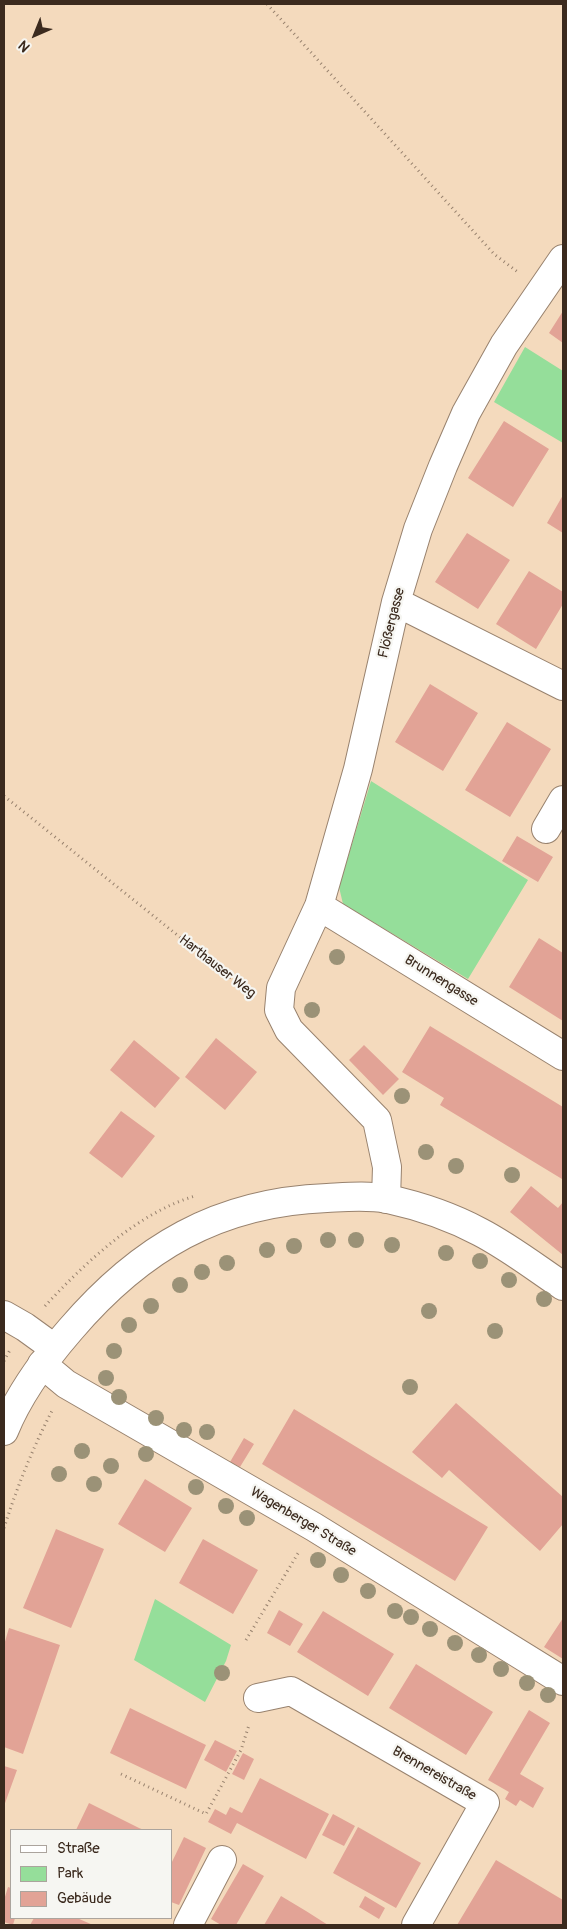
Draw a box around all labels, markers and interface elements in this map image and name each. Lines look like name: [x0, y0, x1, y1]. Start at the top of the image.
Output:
north arrow: [10, 10, 60, 60]
text: N: [15, 37, 34, 56]
street label: Flößergasse: [375, 586, 409, 660]
street label: Harthauser Weg: [175, 932, 259, 1002]
street label: Brunnengasse: [401, 952, 481, 1010]
street label: Wagenberger Straße: [247, 1484, 359, 1560]
street label: Brennereistraße: [389, 1743, 479, 1805]
legend: [10, 1829, 172, 1919]
text: Straße: [57, 1839, 100, 1858]
text: Park: [57, 1864, 83, 1883]
text: Gebäude: [57, 1889, 111, 1908]

